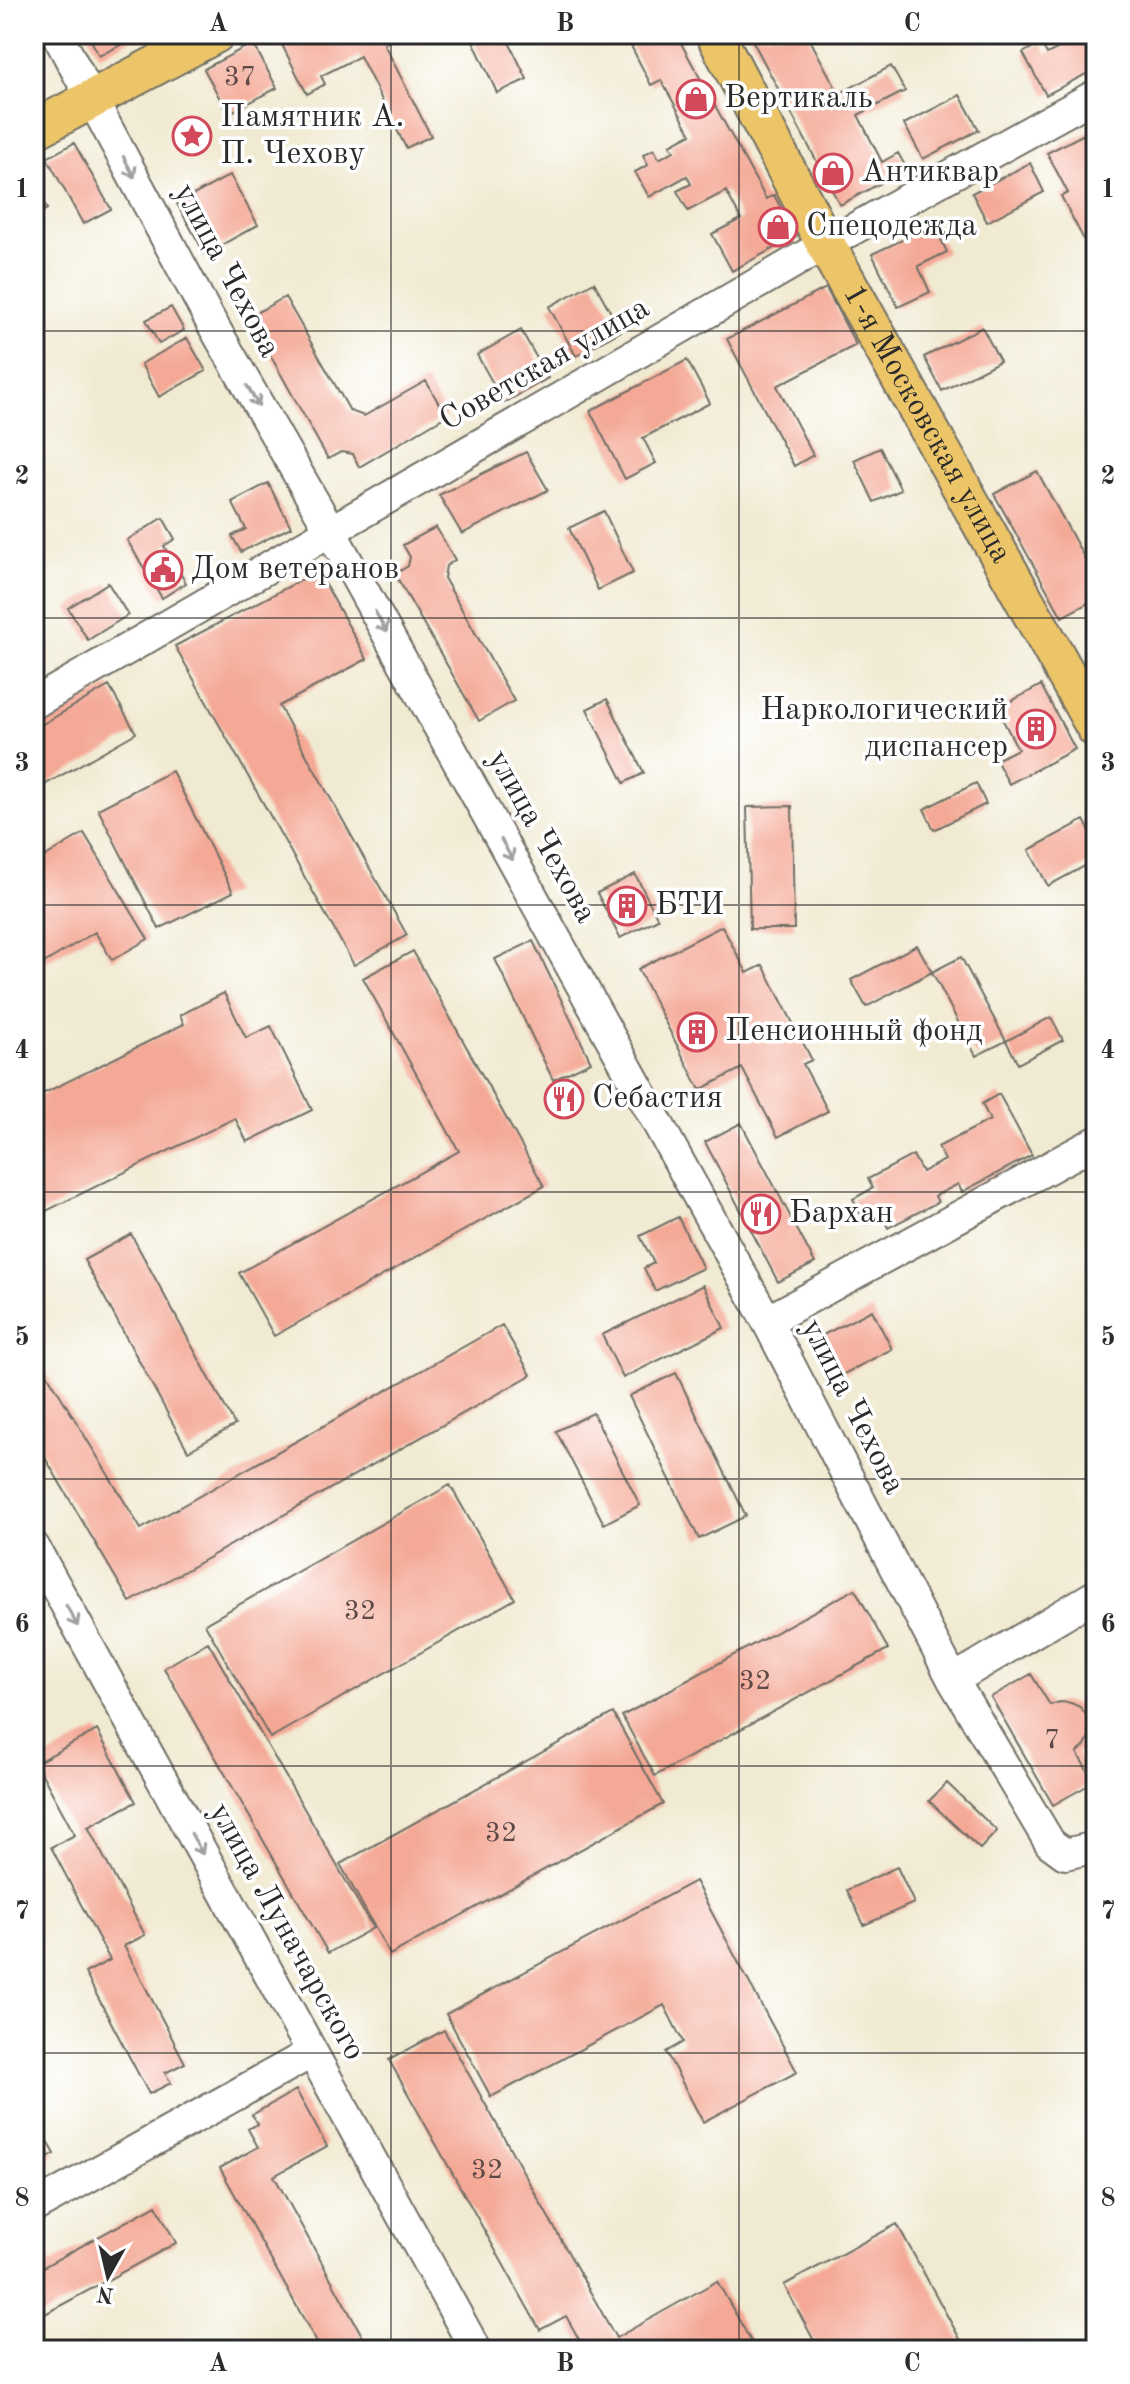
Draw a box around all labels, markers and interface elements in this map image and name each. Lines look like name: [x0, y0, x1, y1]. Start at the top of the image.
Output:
text: A: [208, 11, 228, 37]
text: B: [556, 11, 574, 37]
text: C: [903, 11, 921, 37]
house number: 37: [224, 64, 256, 92]
shop icon: Вертикаль: [675, 78, 717, 120]
place label: Вертикаль: [724, 83, 873, 115]
place label: Памятник А. П. Чехову: [220, 102, 404, 171]
place icon: Памятник А. П. Чехову: [171, 115, 213, 157]
shop icon: Антиквар: [812, 152, 854, 194]
one-way arrow: [122, 155, 138, 179]
place label: Антиквар: [861, 157, 999, 189]
text: 1: [14, 177, 30, 203]
text: 1: [1100, 177, 1116, 203]
street label: улица Чехова: [167, 179, 285, 363]
shop icon: Спецодежда: [757, 206, 799, 248]
place label: Спецодежда: [806, 211, 977, 243]
street label: 1-я Московская улица: [836, 280, 1017, 569]
street label: Советская улица: [435, 292, 655, 438]
one-way arrow: [245, 384, 261, 407]
text: 2: [14, 464, 30, 490]
text: 2: [1100, 464, 1116, 490]
public building icon: Дом ветеранов: [142, 549, 184, 591]
place label: Дом ветеранов: [191, 554, 399, 586]
one-way arrow: [374, 610, 390, 633]
place label: Наркологический диспансер: [760, 695, 1008, 764]
building icon: Наркологический диспансер: [1015, 708, 1057, 750]
street label: улица Чехова: [480, 745, 602, 929]
text: 3: [14, 751, 30, 777]
text: 3: [1100, 751, 1116, 777]
one-way arrow: [500, 837, 515, 861]
building icon: БТИ: [606, 885, 648, 927]
place label: БТИ: [655, 890, 724, 922]
building icon: Пенсионный фонд: [676, 1011, 718, 1053]
place label: Пенсионный фонд: [725, 1016, 983, 1048]
text: 4: [14, 1038, 30, 1064]
text: 4: [1100, 1038, 1116, 1064]
restaurant icon: Себастия: [543, 1078, 585, 1120]
place label: Себастия: [592, 1083, 723, 1115]
restaurant icon: Бархан: [740, 1193, 782, 1235]
place label: Бархан: [789, 1198, 893, 1230]
street label: улица Чехова: [794, 1314, 910, 1500]
text: 5: [14, 1325, 30, 1351]
text: 5: [1100, 1325, 1116, 1351]
house number: 32: [344, 1598, 376, 1626]
one-way arrow: [64, 1603, 80, 1627]
text: 6: [14, 1612, 30, 1638]
text: 6: [1100, 1612, 1116, 1638]
house number: 32: [739, 1668, 771, 1696]
house number: 7: [1044, 1727, 1060, 1755]
street label: улица Луначарского: [202, 1798, 370, 2066]
house number: 32: [485, 1820, 517, 1848]
one-way arrow: [189, 1831, 205, 1855]
text: 7: [14, 1899, 30, 1925]
text: 7: [1100, 1899, 1116, 1925]
house number: 32: [471, 2157, 503, 2185]
text: 8: [14, 2186, 30, 2212]
text: 8: [1100, 2186, 1116, 2212]
north arrow: [68, 2236, 148, 2316]
text: N: [95, 2282, 115, 2306]
text: A: [208, 2351, 228, 2377]
text: B: [556, 2351, 574, 2377]
text: C: [903, 2351, 921, 2377]

